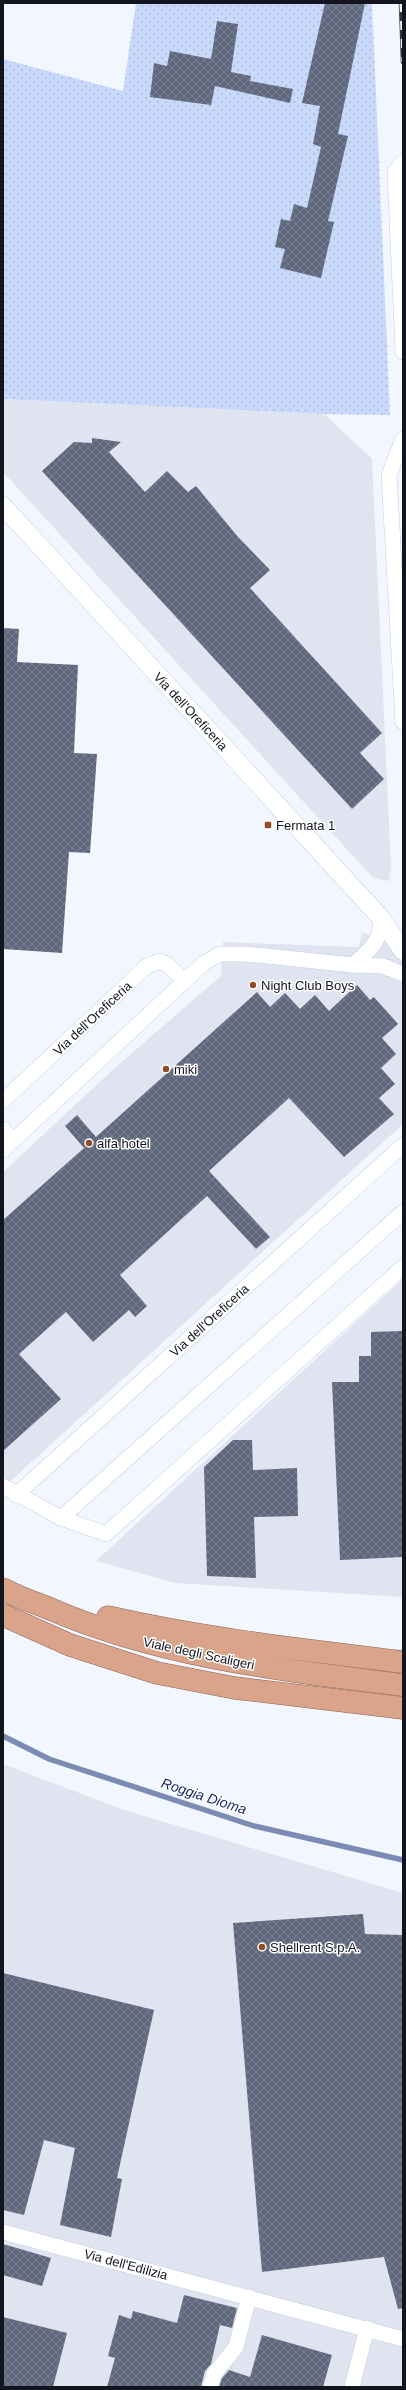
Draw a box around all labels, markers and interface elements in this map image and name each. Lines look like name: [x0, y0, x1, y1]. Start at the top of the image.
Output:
street label: Via dell'Oreficeria: [151, 669, 231, 754]
place label: Fermata 1: [276, 818, 335, 833]
marker: Fermata 1: [263, 820, 273, 830]
street label: Via dell'Oreficeria: [50, 978, 135, 1058]
place label: Night Club Boys: [261, 978, 355, 993]
marker: Night Club Boys: [248, 980, 258, 990]
place label: miki: [174, 1062, 197, 1077]
marker: miki: [161, 1064, 171, 1074]
place label: alfa hotel: [97, 1136, 150, 1151]
marker: alfa hotel: [84, 1138, 94, 1148]
street label: Via dell'Oreficeria: [167, 1280, 253, 1360]
street label: Viale degli Scaligeri: [142, 1634, 256, 1673]
water label: Roggia Dioma: [159, 1775, 249, 1817]
place label: Shellrent S.p.A.: [270, 1940, 360, 1955]
marker: Shellrent S.p.A.: [257, 1942, 267, 1952]
street label: Via dell'Edilizia: [82, 2246, 170, 2283]

